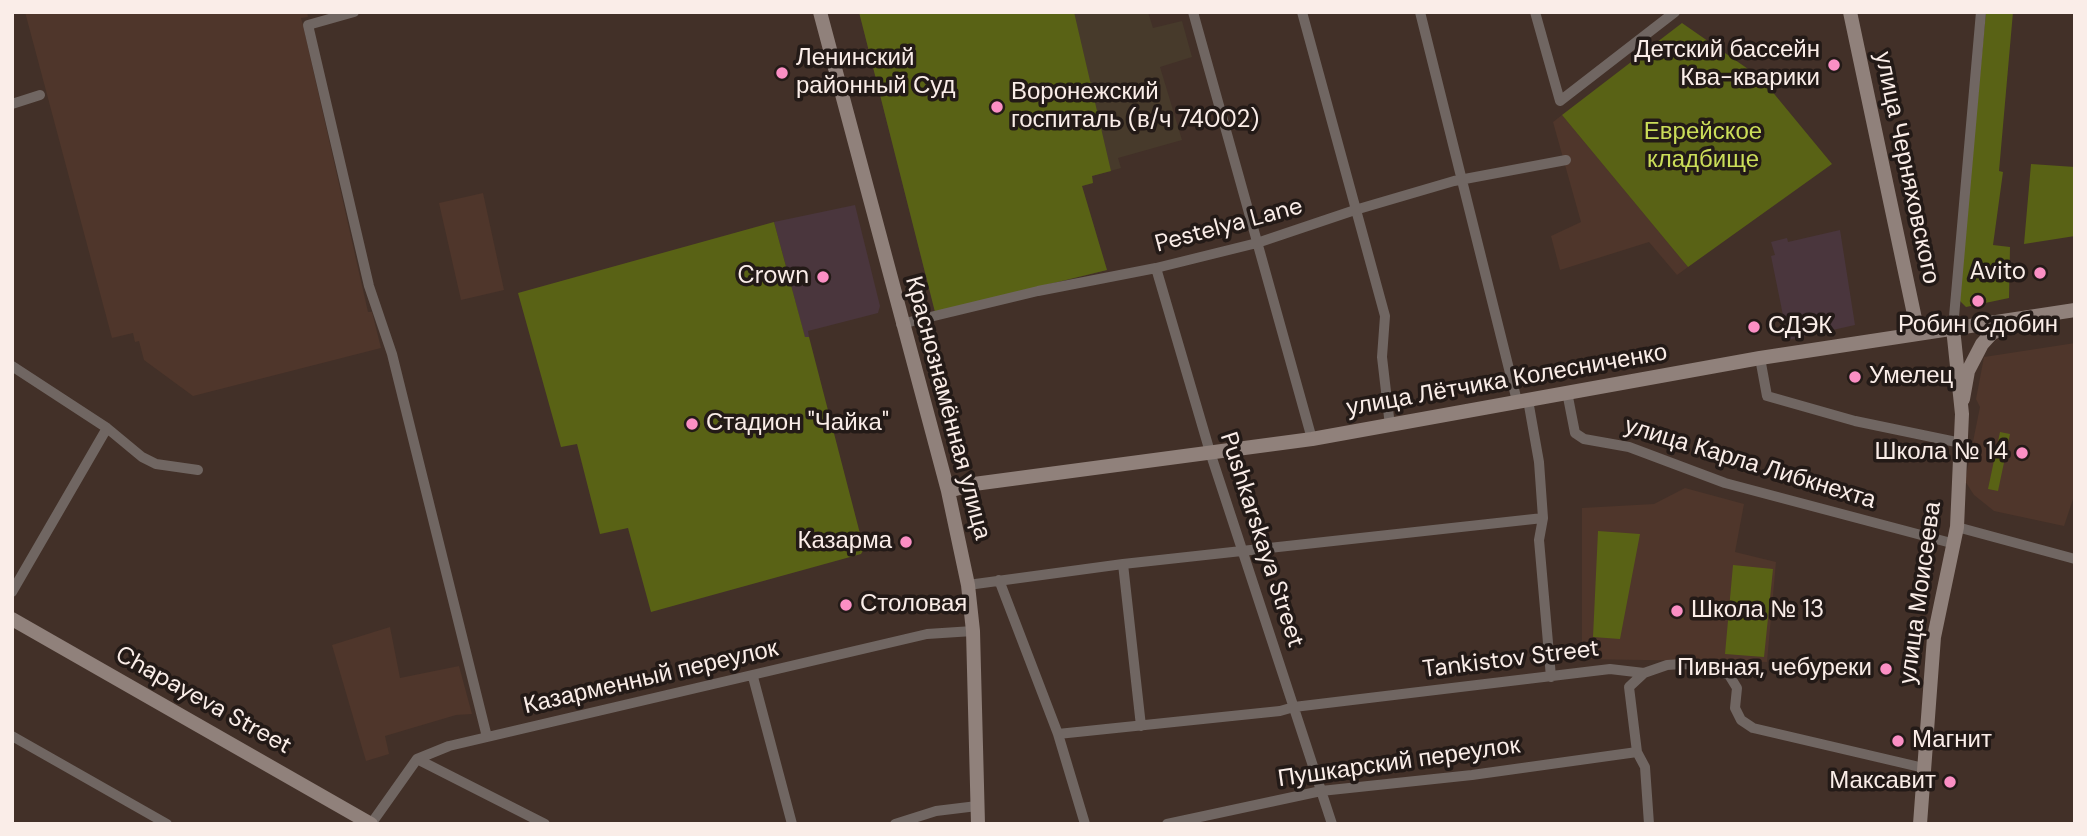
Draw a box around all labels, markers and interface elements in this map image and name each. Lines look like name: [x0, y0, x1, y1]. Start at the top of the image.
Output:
place label: Детский бассейн Ква-кварики: [1634, 37, 1820, 93]
place label: Ленинский районный Суд: [796, 45, 956, 101]
street label: улица Черняховского: [1867, 49, 1945, 287]
marker: Детский бассейн Ква-кварики: [1826, 57, 1842, 73]
marker: Ленинский районный Суд: [774, 65, 790, 81]
place label: Воронежский госпиталь (в/ч 74002): [1011, 79, 1259, 135]
marker: Воронежский госпиталь (в/ч 74002): [989, 99, 1005, 115]
park label: Еврейское кладбище: [1644, 119, 1762, 175]
street label: Pestelya Lane: [1152, 192, 1306, 260]
place label: Avito: [1970, 259, 2026, 287]
place label: Crown: [738, 263, 809, 291]
marker: Avito: [2032, 265, 2048, 281]
marker: Crown: [815, 269, 831, 285]
street label: Краснознамённая улица: [898, 273, 996, 543]
marker: Робин Сдобин: [1970, 293, 1986, 309]
place label: Робин Сдобин: [1898, 312, 2058, 340]
place label: СДЭК: [1768, 313, 1832, 341]
marker: СДЭК: [1746, 319, 1762, 335]
street label: улица Лётчика Колесниченко: [1344, 339, 1670, 423]
place label: Умелец: [1869, 363, 1953, 391]
marker: Умелец: [1847, 369, 1863, 385]
place label: Стадион "Чайка": [706, 410, 889, 438]
street label: улица Карла Либкнехта: [1621, 412, 1879, 516]
marker: Стадион "Чайка": [684, 416, 700, 432]
street label: Pushkarskaya Street: [1213, 429, 1309, 651]
place label: Школа № 14: [1874, 439, 2008, 467]
marker: Школа № 14: [2014, 445, 2030, 461]
street label: улица Моисеева: [1894, 500, 1948, 686]
place label: Казарма: [797, 528, 892, 556]
marker: Казарма: [898, 534, 914, 550]
place label: Столовая: [860, 591, 967, 619]
marker: Столовая: [838, 597, 854, 613]
place label: Школа № 13: [1691, 597, 1824, 625]
marker: Школа № 13: [1669, 603, 1685, 619]
street label: Казарменный переулок: [521, 635, 781, 721]
street label: Tankistov Street: [1421, 635, 1601, 685]
street label: Chapayeva Street: [110, 641, 296, 761]
place label: Пивная, чебуреки: [1677, 655, 1872, 683]
marker: Пивная, чебуреки: [1878, 661, 1894, 677]
place label: Магнит: [1912, 727, 1992, 755]
street label: Пушкарский переулок: [1276, 732, 1522, 794]
marker: Магнит: [1890, 733, 1906, 749]
place label: Максавит: [1829, 768, 1936, 796]
marker: Максавит: [1942, 774, 1958, 790]

